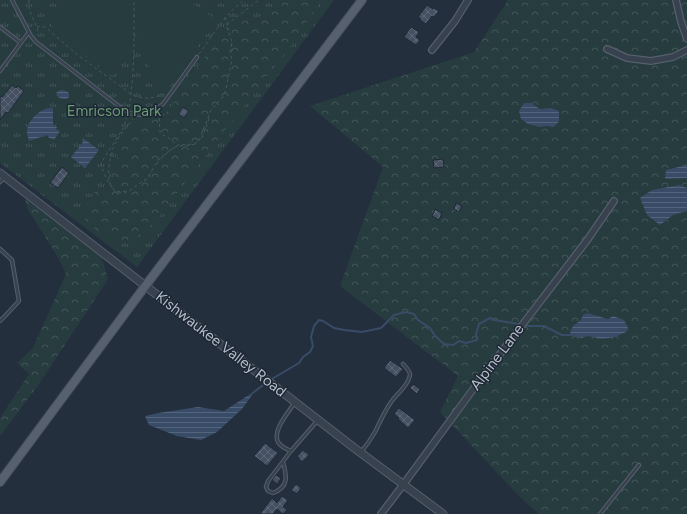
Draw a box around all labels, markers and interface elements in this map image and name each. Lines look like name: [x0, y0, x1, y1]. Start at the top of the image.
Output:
park label: Emricson Park: [67, 102, 162, 120]
street label: Kishwaukee Valley Road: [152, 287, 290, 401]
street label: Alpine Lane: [466, 320, 528, 394]

